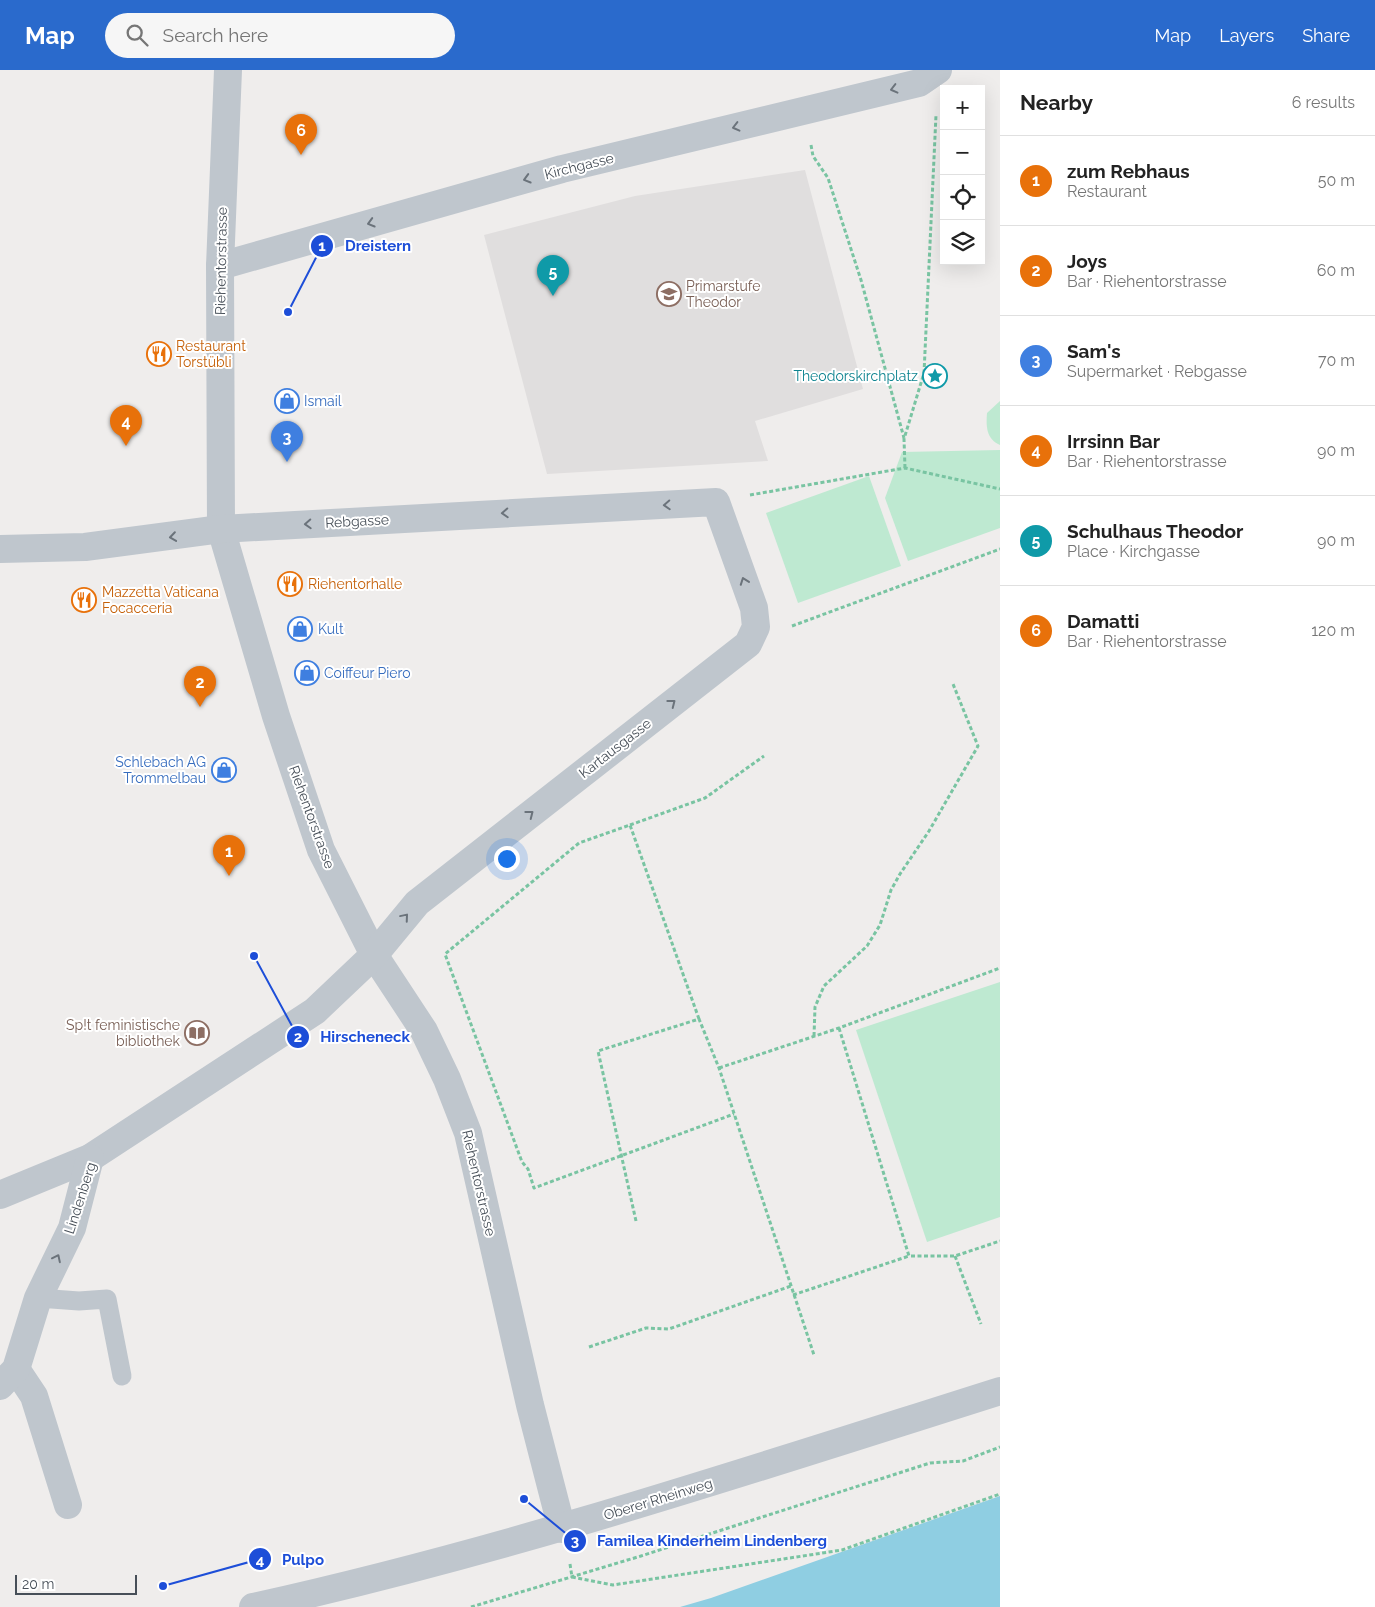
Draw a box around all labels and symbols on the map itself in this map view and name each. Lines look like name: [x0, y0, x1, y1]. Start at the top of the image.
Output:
one-way arrow: [889, 83, 898, 94]
pin: 6: [285, 114, 317, 155]
one-way arrow: [731, 121, 740, 132]
street label: Kirchgasse: [543, 150, 615, 182]
one-way arrow: [523, 173, 532, 184]
street label: Riehentorstrasse: [212, 207, 230, 315]
one-way arrow: [367, 218, 376, 228]
callout: Dreistern: [310, 231, 421, 261]
text: 1: [318, 237, 326, 255]
text: Dreistern: [345, 237, 411, 255]
pin: 5: [537, 255, 569, 296]
place label: Primarstufe Theodor: [686, 278, 760, 310]
school or university icon: Primarstufe Theodor: [656, 281, 682, 307]
place label: Restaurant Torstübli: [176, 338, 246, 370]
restaurant icon: Restaurant Torstübli: [146, 341, 172, 367]
place icon: Theodorskirchplatz: [922, 363, 948, 389]
place label: Theodorskirchplatz: [793, 368, 918, 384]
shop icon: Ismail: [274, 388, 300, 414]
place label: Ismail: [304, 393, 342, 409]
pin: 4: [110, 405, 142, 446]
pin: 3: [271, 421, 303, 462]
one-way arrow: [663, 499, 671, 510]
one-way arrow: [501, 508, 509, 519]
street label: Rebgasse: [325, 511, 389, 531]
one-way arrow: [303, 518, 311, 529]
one-way arrow: [168, 531, 177, 541]
restaurant icon: Riehentorhalle: [277, 571, 303, 597]
place label: Riehentorhalle: [308, 576, 402, 592]
one-way arrow: [740, 577, 750, 585]
place label: Mazzetta Vaticana Focacceria: [102, 584, 219, 616]
restaurant icon: Mazzetta Vaticana Focacceria: [71, 587, 97, 613]
shop icon: Kult: [287, 616, 313, 642]
place label: Kult: [318, 621, 344, 637]
shop icon: Coiffeur Piero: [294, 660, 320, 686]
place label: Coiffeur Piero: [324, 665, 411, 681]
pin: 2: [184, 666, 216, 707]
one-way arrow: [666, 701, 675, 709]
street label: Kartausgasse: [576, 715, 654, 781]
place label: Schlebach AG Trommelbau: [115, 754, 206, 786]
shop icon: Schlebach AG Trommelbau: [211, 757, 237, 783]
street label: Riehentorstrasse: [286, 763, 338, 871]
one-way arrow: [524, 812, 533, 820]
pin: 1: [213, 835, 245, 876]
your location: [494, 846, 520, 872]
one-way arrow: [399, 914, 408, 923]
place label: Sp!t feministische bibliothek: [66, 1017, 181, 1049]
library icon: Sp!t feministische bibliothek: [184, 1020, 210, 1046]
callout: Hirscheneck: [285, 1022, 420, 1052]
text: 2: [294, 1028, 302, 1046]
text: Hirscheneck: [320, 1028, 410, 1046]
street label: Riehentorstrasse: [459, 1128, 499, 1238]
street label: Lindenberg: [61, 1160, 99, 1236]
one-way arrow: [51, 1254, 62, 1263]
street label: Oberer Rheinweg: [602, 1475, 714, 1523]
callout: Familea Kinderheim Lindenberg: [562, 1526, 838, 1556]
text: 3: [571, 1532, 579, 1550]
text: Familea Kinderheim Lindenberg: [597, 1532, 827, 1550]
callout: Pulpo: [247, 1544, 334, 1574]
text: 4: [256, 1551, 265, 1569]
text: Pulpo: [282, 1551, 324, 1569]
scale bar: [15, 1572, 138, 1595]

